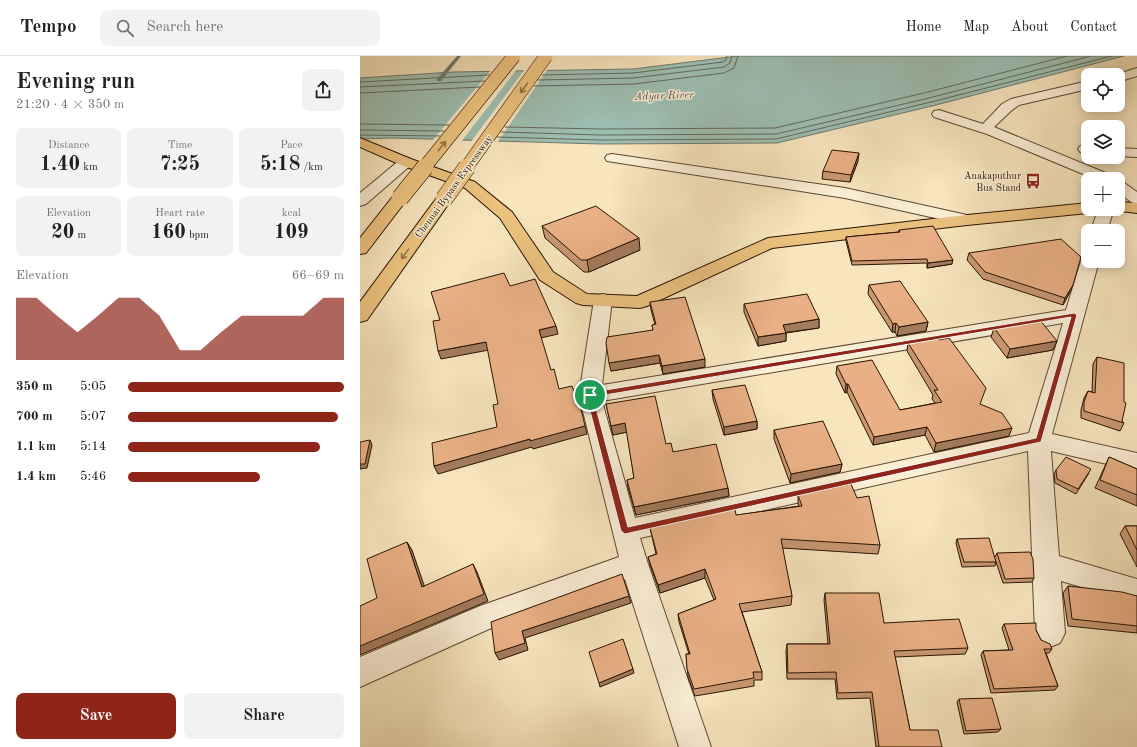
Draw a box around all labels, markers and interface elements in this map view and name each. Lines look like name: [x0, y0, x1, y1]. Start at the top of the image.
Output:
search box: [100, 10, 380, 46]
icon: search: [114, 17, 136, 39]
text: Tempo: [20, 18, 76, 37]
text: Search here: [146, 20, 223, 35]
text: Home: [906, 20, 941, 34]
text: Map: [963, 20, 989, 34]
text: About: [1011, 20, 1048, 34]
text: Contact: [1070, 20, 1117, 34]
map controls: [1081, 68, 1125, 268]
button: locate: [1081, 68, 1125, 112]
button: share: [302, 69, 344, 111]
text: Evening run: [16, 71, 135, 93]
one-way arrow: [520, 82, 528, 93]
water label: Adyar River: [633, 90, 694, 103]
text: 21:20 · 4 × 350 m: [16, 98, 124, 111]
button: layers: [1081, 120, 1125, 164]
street label: Chennai Bypass Expressway: [413, 133, 495, 240]
text: Distance: [48, 140, 89, 151]
text: Time: [168, 140, 192, 151]
text: Pace: [280, 140, 302, 151]
one-way arrow: [438, 140, 446, 151]
text: 1.40: [40, 155, 80, 175]
text: 7:25: [160, 155, 200, 175]
text: 5:18: [260, 155, 300, 175]
text: km: [80, 162, 98, 173]
text: /km: [300, 162, 323, 173]
place label: Anakaputhur Bus Stand: [964, 171, 1021, 193]
bus stop icon: Anakaputhur Bus Stand: [1024, 172, 1042, 190]
button: +: [1081, 172, 1125, 216]
text: Elevation: [46, 208, 91, 219]
text: Heart rate: [155, 208, 205, 219]
text: kcal: [282, 208, 301, 219]
text: 20: [51, 223, 74, 243]
text: 160: [151, 223, 186, 243]
text: 109: [274, 223, 309, 243]
button: −: [1081, 224, 1125, 268]
text: m: [74, 230, 86, 241]
text: bpm: [186, 230, 209, 241]
one-way arrow: [401, 248, 409, 259]
text: Elevation: [16, 269, 69, 282]
text: 66–69 m: [292, 269, 344, 282]
pin: [573, 378, 607, 412]
text: 350 m: [16, 380, 53, 393]
text: 5:05: [80, 380, 106, 393]
icon: arrive: [579, 384, 601, 406]
text: 700 m: [16, 410, 53, 423]
text: 5:07: [80, 410, 106, 423]
text: 1.1 km: [16, 440, 56, 453]
text: 5:14: [80, 440, 106, 453]
text: 1.4 km: [16, 470, 56, 483]
text: 5:46: [80, 470, 106, 483]
button: Save: [16, 693, 176, 739]
button: Share: [184, 693, 344, 739]

